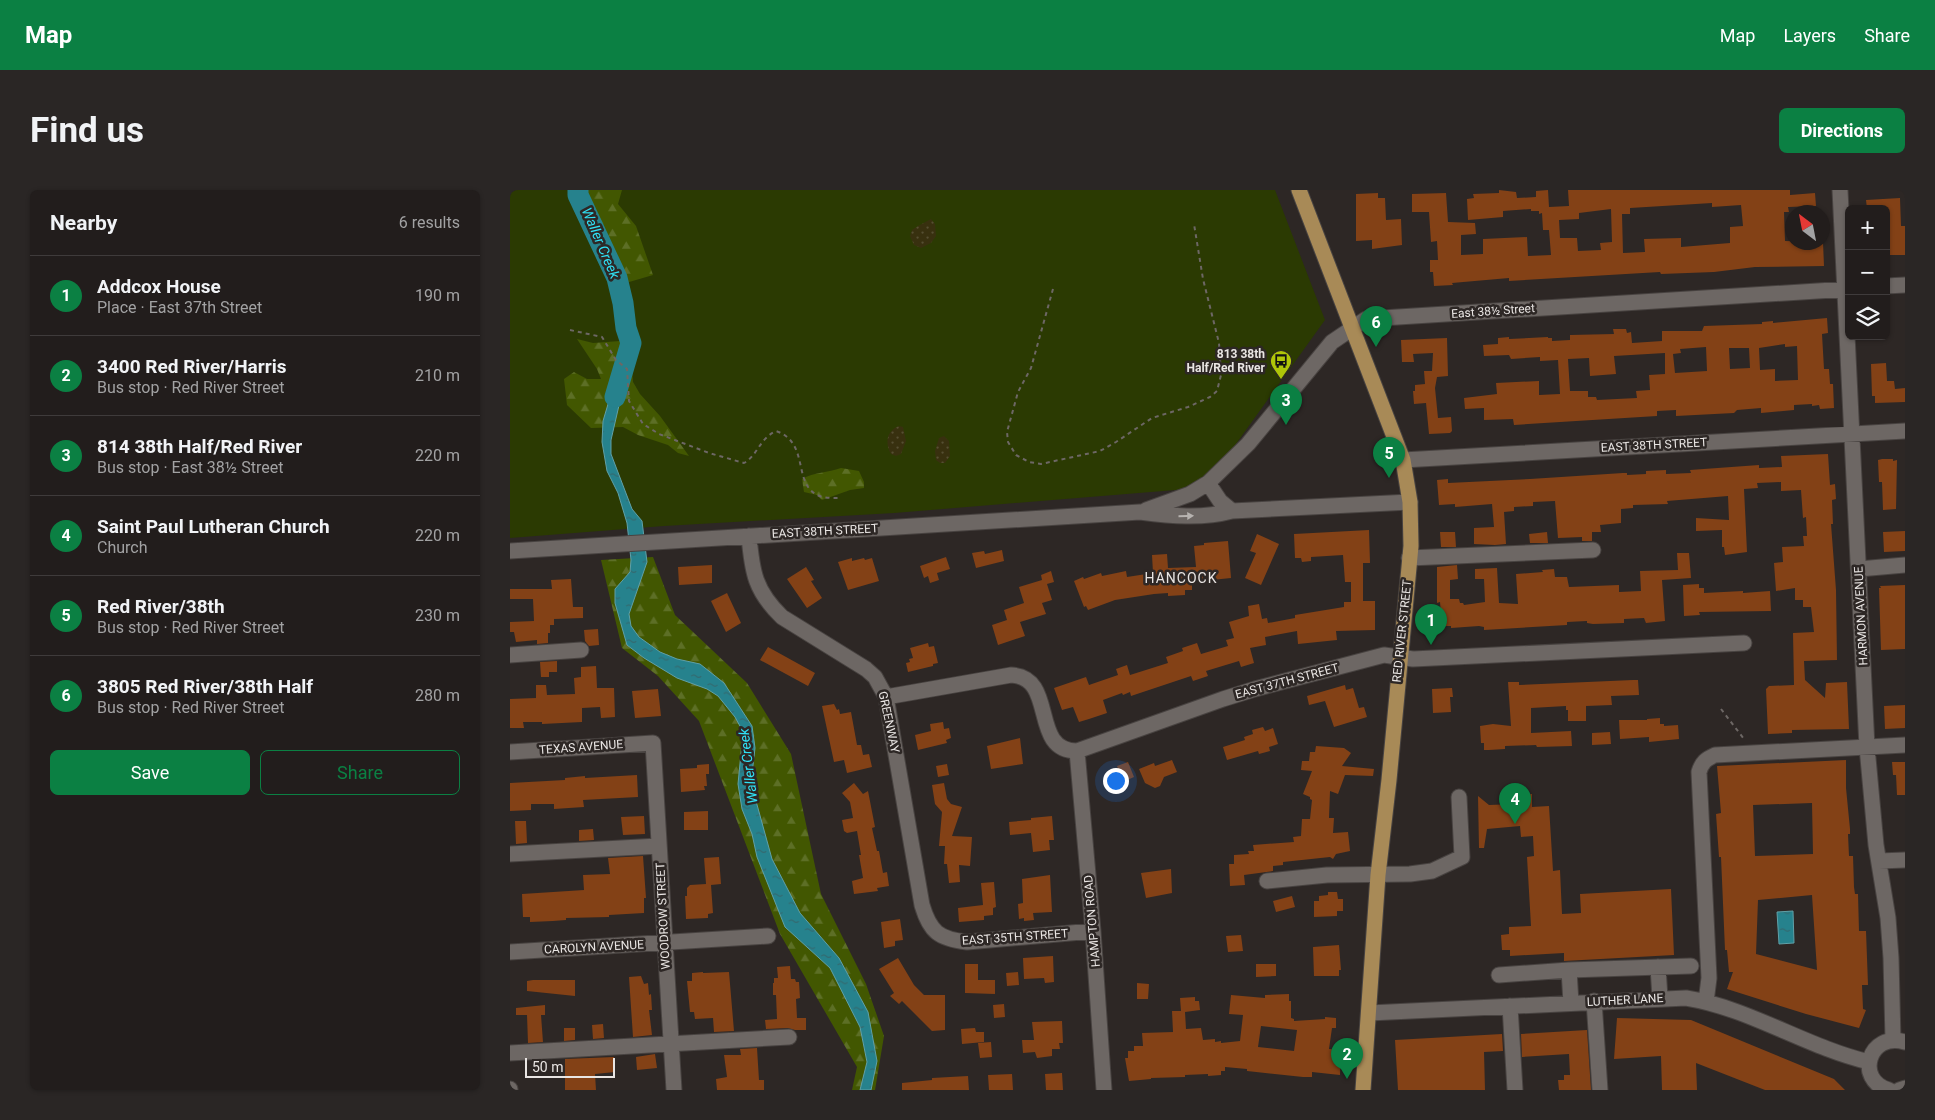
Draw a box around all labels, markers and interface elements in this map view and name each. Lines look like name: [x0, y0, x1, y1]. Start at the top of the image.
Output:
text: Map: [25, 21, 72, 49]
text: Map: [1720, 25, 1755, 46]
text: Layers: [1783, 25, 1836, 46]
text: Share: [1864, 25, 1910, 46]
button: Directions: [1779, 108, 1905, 153]
text: Find us: [30, 110, 144, 151]
water label: Waller Creek: [579, 205, 624, 282]
north arrow: [1785, 205, 1830, 250]
map controls: [1845, 205, 1890, 340]
button: +: [1845, 205, 1890, 250]
text: Nearby: [50, 211, 117, 235]
text: 6 results: [399, 213, 460, 232]
button: −: [1845, 250, 1890, 295]
text: Addcox House: [97, 275, 221, 298]
text: 1: [61, 286, 71, 305]
text: 190 m: [415, 286, 460, 305]
button: layers: [1845, 295, 1890, 340]
text: Place · East 37th Street: [97, 298, 262, 317]
street label: East 38½ Street: [1451, 301, 1535, 321]
pin: 6: [1360, 306, 1392, 347]
place label: 813 38th Half/Red River: [1187, 347, 1266, 375]
bus stop icon: 813 38th Half/Red River: [1269, 349, 1293, 380]
text: 3400 Red River/Harris: [97, 355, 286, 378]
text: 2: [61, 366, 71, 385]
text: 210 m: [415, 366, 460, 385]
text: Bus stop · Red River Street: [97, 378, 284, 397]
pin: 3: [1270, 384, 1302, 425]
text: 814 38th Half/Red River: [97, 435, 302, 458]
street label: EAST 38TH STREET: [1600, 435, 1708, 455]
pin: 5: [1373, 437, 1405, 478]
text: 3: [61, 446, 71, 465]
text: 220 m: [415, 446, 460, 465]
text: Bus stop · East 38½ Street: [97, 458, 283, 477]
one-way arrow: [1178, 512, 1194, 520]
text: Saint Paul Lutheran Church: [97, 515, 330, 538]
street label: EAST 38TH STREET: [771, 521, 879, 541]
text: 4: [61, 526, 71, 545]
text: 220 m: [415, 526, 460, 545]
text: Church: [97, 538, 148, 557]
street label: HARMON AVENUE: [1851, 566, 1871, 666]
district label: HANCOCK: [1145, 570, 1217, 586]
street label: RED RIVER STREET: [1390, 579, 1414, 683]
text: Red River/38th: [97, 595, 225, 618]
pin: 1: [1415, 604, 1447, 645]
text: 5: [61, 606, 71, 625]
text: 230 m: [415, 606, 460, 625]
text: Bus stop · Red River Street: [97, 618, 284, 637]
street label: EAST 37TH STREET: [1234, 660, 1340, 702]
text: 3805 Red River/38th Half: [97, 675, 313, 698]
text: 6: [61, 686, 71, 705]
text: 280 m: [415, 686, 460, 705]
street label: GREENWAY: [876, 690, 903, 755]
text: Bus stop · Red River Street: [97, 698, 284, 717]
water label: Waller Creek: [735, 726, 761, 805]
street label: TEXAS AVENUE: [538, 737, 624, 757]
button: Save: [50, 750, 250, 795]
button: Share: [260, 750, 460, 795]
your location: [1103, 768, 1129, 794]
pin: 4: [1499, 783, 1531, 824]
street label: WOODROW STREET: [653, 862, 673, 970]
street label: HAMPTON ROAD: [1081, 874, 1103, 968]
street label: EAST 35TH STREET: [961, 926, 1069, 948]
street label: CAROLYN AVENUE: [544, 937, 644, 957]
street label: LUTHER LANE: [1586, 991, 1664, 1009]
pin: 2: [1331, 1038, 1363, 1079]
scale bar: [525, 1055, 615, 1078]
text: 50 m: [532, 1059, 564, 1075]

